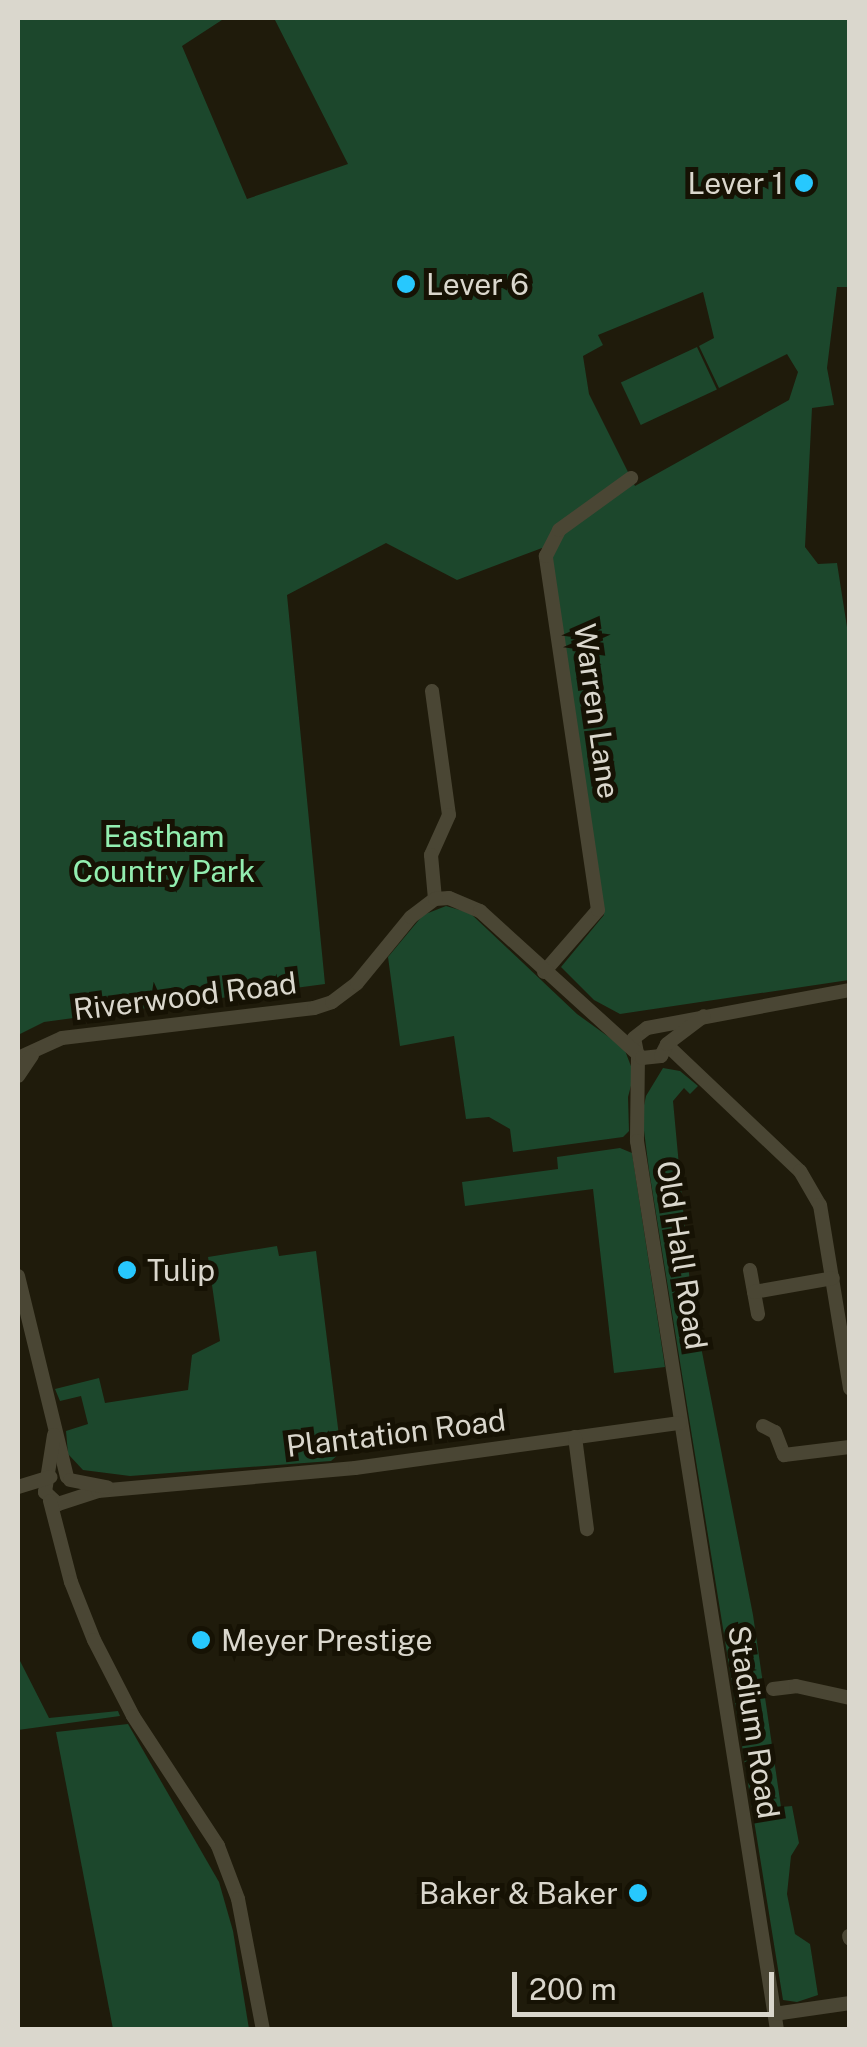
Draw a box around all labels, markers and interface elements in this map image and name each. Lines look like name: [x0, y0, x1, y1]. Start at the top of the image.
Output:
place label: Lever 1: [688, 165, 784, 201]
marker: Lever 1: [793, 172, 815, 194]
place label: Lever 6: [426, 266, 529, 302]
marker: Lever 6: [395, 273, 417, 295]
street label: Warren Lane: [567, 621, 627, 801]
park label: Eastham Country Park: [73, 818, 255, 888]
street label: Riverwood Road: [71, 964, 299, 1028]
street label: Old Hall Road: [649, 1158, 715, 1352]
place label: Tulip: [147, 1252, 215, 1288]
marker: Tulip: [116, 1259, 138, 1281]
street label: Plantation Road: [284, 1402, 508, 1464]
place label: Meyer Prestige: [221, 1622, 432, 1658]
street label: Stadium Road: [721, 1623, 787, 1821]
marker: Meyer Prestige: [190, 1629, 212, 1651]
place label: Baker & Baker: [419, 1875, 618, 1911]
marker: Baker & Baker: [627, 1882, 649, 1904]
scale bar: [517, 1952, 780, 2014]
text: 200 m: [529, 1971, 617, 2007]

